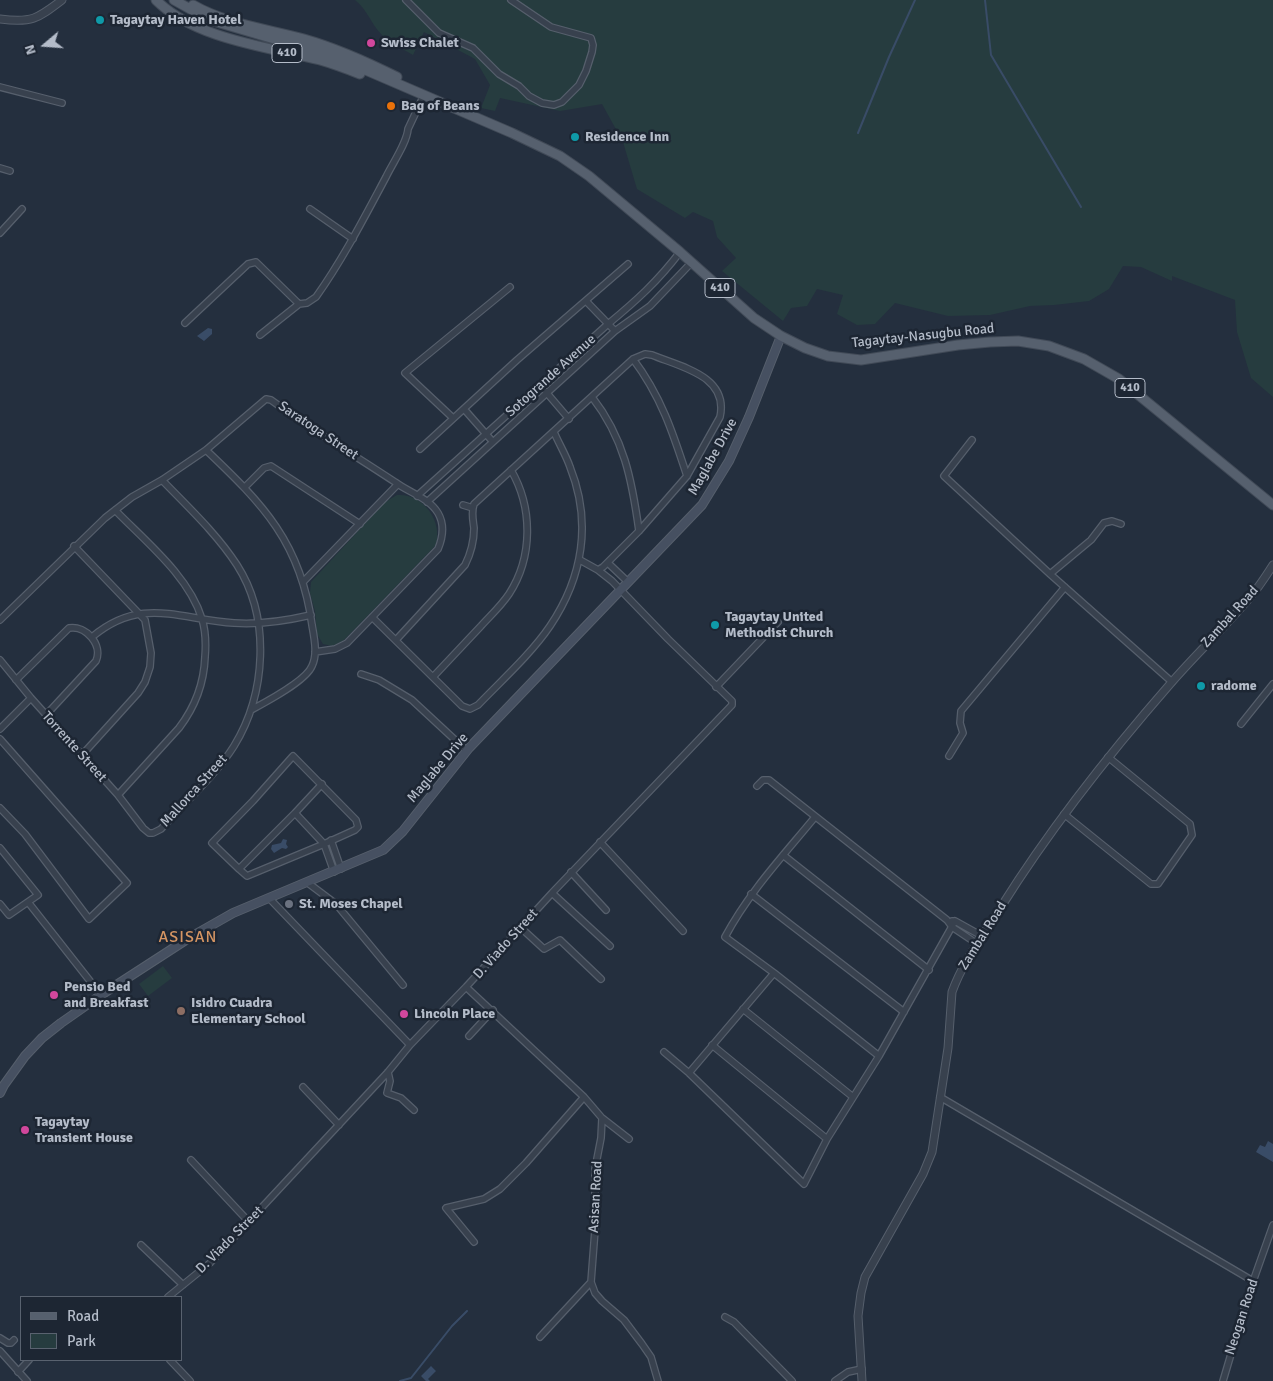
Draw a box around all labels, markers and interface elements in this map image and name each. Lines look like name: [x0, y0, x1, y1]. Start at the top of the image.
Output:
place label: Tagaytay Haven Hotel: [110, 12, 242, 28]
marker: Tagaytay Haven Hotel: [94, 14, 106, 26]
north arrow: [20, 20, 70, 70]
place label: Swiss Chalet: [381, 35, 459, 51]
marker: Swiss Chalet: [365, 37, 377, 49]
text: N: [21, 43, 40, 57]
road number: 410: [272, 44, 302, 62]
place label: Bag of Beans: [401, 98, 479, 114]
marker: Bag of Beans: [385, 100, 397, 112]
place label: Residence Inn: [585, 129, 669, 145]
marker: Residence Inn: [569, 131, 581, 143]
road number: 410: [705, 278, 735, 298]
street label: Tagaytay-Nasugbu Road: [851, 320, 995, 352]
street label: Sotogrande Avenue: [502, 331, 600, 421]
road number: 410: [1115, 378, 1145, 398]
street label: Saratoga Street: [275, 398, 361, 464]
street label: Maglabe Drive: [685, 415, 741, 499]
street label: Zambal Road: [1198, 583, 1262, 651]
place label: Tagaytay United Methodist Church: [725, 609, 833, 642]
marker: Tagaytay United Methodist Church: [709, 619, 721, 631]
place label: radome: [1211, 678, 1257, 694]
marker: radome: [1195, 680, 1207, 692]
street label: Torrente Street: [38, 708, 110, 786]
street label: Maglabe Drive: [404, 730, 472, 806]
street label: Mallorca Street: [157, 751, 231, 831]
place label: St. Moses Chapel: [299, 896, 403, 912]
marker: St. Moses Chapel: [283, 898, 295, 910]
street label: Zambal Road: [955, 899, 1011, 973]
street label: D. Viado Street: [470, 905, 542, 983]
district label: ASISAN: [158, 928, 218, 948]
place label: Pensio Bed and Breakfast: [64, 979, 148, 1012]
marker: Pensio Bed and Breakfast: [48, 989, 60, 1001]
place label: Isidro Cuadra Elementary School: [191, 995, 306, 1028]
marker: Isidro Cuadra Elementary School: [175, 1005, 187, 1017]
place label: Lincoln Place: [414, 1006, 495, 1022]
marker: Lincoln Place: [398, 1008, 410, 1020]
place label: Tagaytay Transient House: [35, 1114, 133, 1146]
marker: Tagaytay Transient House: [19, 1124, 31, 1136]
street label: Asisan Road: [586, 1160, 606, 1234]
street label: D. Viado Street: [193, 1203, 267, 1277]
street label: Neogan Road: [1222, 1277, 1262, 1357]
legend: [20, 1296, 182, 1361]
text: Road: [67, 1307, 99, 1325]
text: Park: [67, 1332, 96, 1350]

